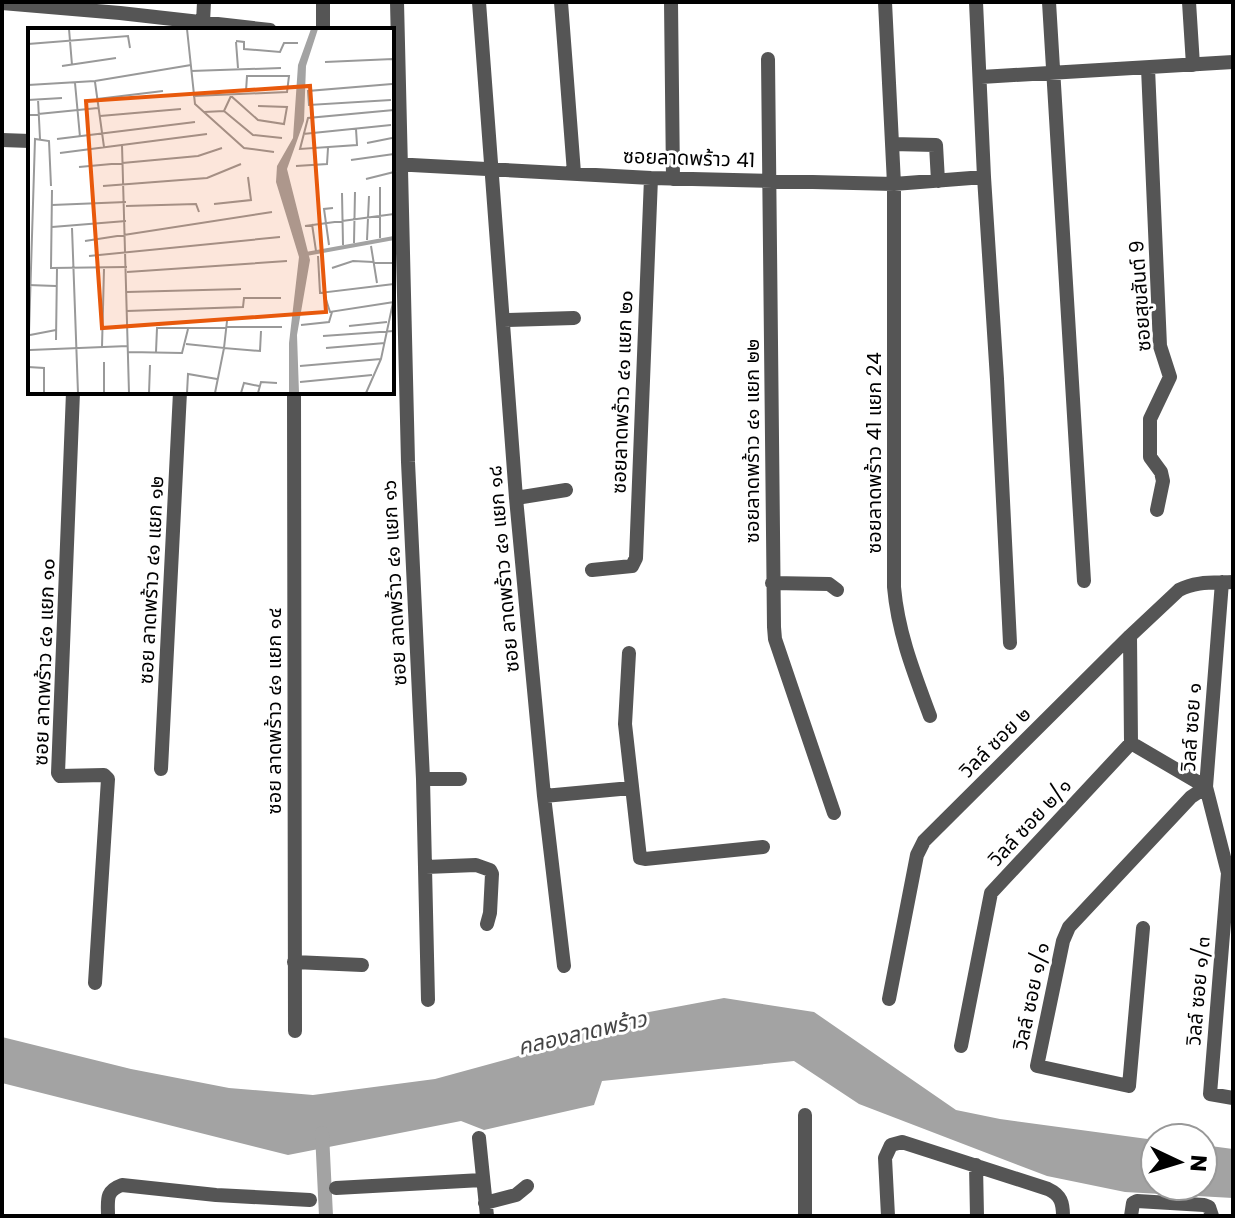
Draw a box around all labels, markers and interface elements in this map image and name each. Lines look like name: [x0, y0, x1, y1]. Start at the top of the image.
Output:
inset map: [28, 28, 394, 394]
street label: ซอยลาดพร้าว 41: [622, 142, 756, 174]
street label: ซอยสุขสันต์ 9: [1122, 240, 1158, 352]
street label: ซอยลาดพร้าว ๔๑ แยก ๒๐: [604, 290, 640, 494]
street label: ซอยลาดพร้าว ๔๑ แยก ๒๒: [738, 339, 766, 543]
street label: ซอยลาดพร้าว 41 แยก 24: [860, 352, 888, 554]
street label: ซอย ลาดพร้าว ๔๑ แยก ๑๘: [480, 464, 526, 674]
street label: ซอย ลาดพร้าว ๔๑ แยก ๑๒: [132, 475, 170, 685]
street label: ซอย ลาดพร้าว ๔๑ แยก ๑๖: [375, 479, 413, 687]
street label: ซอย ลาดพร้าว ๔๑ แยก ๑๐: [26, 558, 62, 766]
street label: ซอย ลาดพร้าว ๔๑ แยก ๑๔: [260, 608, 288, 814]
street label: วิลล์ ซอย ๑: [1174, 682, 1208, 773]
street label: วิลล์ ซอย ๒: [953, 700, 1037, 784]
street label: วิลล์ ซอย ๒/๑: [981, 772, 1078, 873]
street label: วิลล์ ซอย ๑/๓: [1179, 935, 1217, 1048]
street label: วิลล์ ซอย ๑/๑: [1006, 940, 1056, 1053]
water label: คลองลาดพร้าว: [515, 1003, 651, 1063]
north arrow: [1139, 1122, 1219, 1202]
text: N: [1182, 1154, 1214, 1173]

